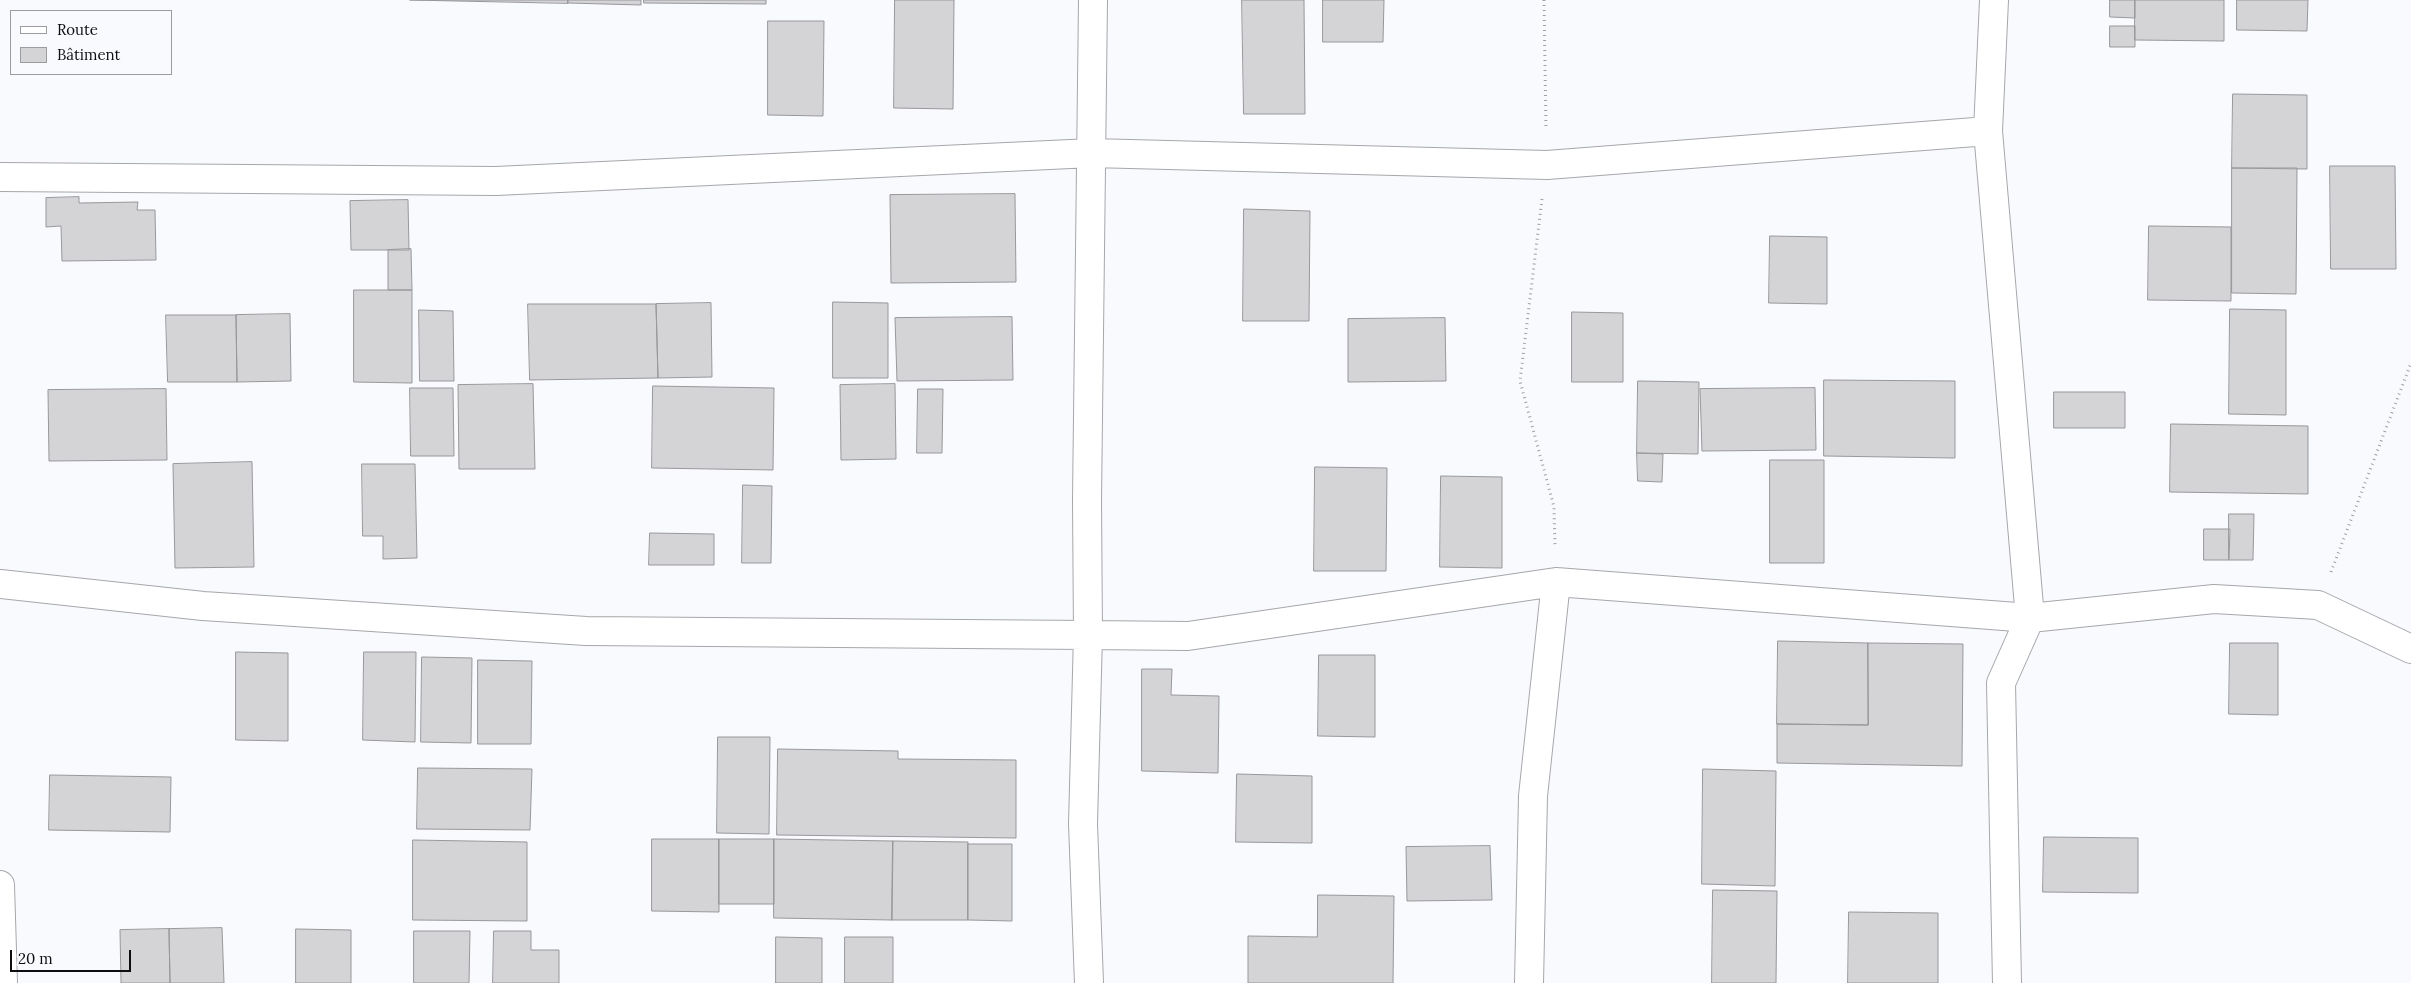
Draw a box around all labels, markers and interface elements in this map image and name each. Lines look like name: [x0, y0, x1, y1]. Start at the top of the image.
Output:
legend: [10, 10, 172, 75]
text: Route: [57, 20, 98, 39]
text: Bâtiment: [57, 45, 120, 64]
scale bar: [12, 940, 134, 972]
text: 20 m: [18, 949, 53, 968]

